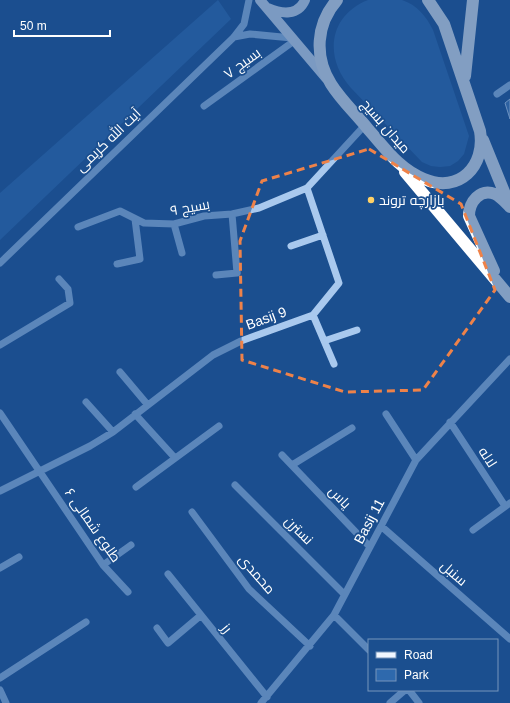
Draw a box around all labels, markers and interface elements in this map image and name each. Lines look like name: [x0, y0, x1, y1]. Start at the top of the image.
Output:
scale bar: [14, 12, 110, 38]
text: 50 m: [20, 19, 47, 33]
street label: بسیج ۷: [221, 44, 264, 82]
street label: میدان بسیج: [357, 96, 414, 157]
street label: آیت الله کریمی: [72, 104, 144, 175]
place label: بازارچه تروند: [379, 192, 445, 210]
marker: بازارچه تروند: [366, 195, 376, 205]
street label: بسیج ۹: [169, 196, 211, 219]
street label: Basij 9: [244, 303, 289, 333]
street label: لاله: [476, 444, 500, 470]
street label: یاس: [326, 483, 355, 512]
street label: طلوع شمالی ۶: [61, 485, 124, 566]
street label: Basij 11: [350, 496, 388, 546]
street label: نسترن: [282, 513, 316, 547]
street label: محمدی: [236, 551, 278, 597]
street label: سنبل: [438, 557, 470, 589]
street label: رز: [218, 619, 236, 636]
legend: [368, 639, 498, 691]
text: Road: [404, 648, 433, 662]
text: Park: [404, 668, 430, 682]

